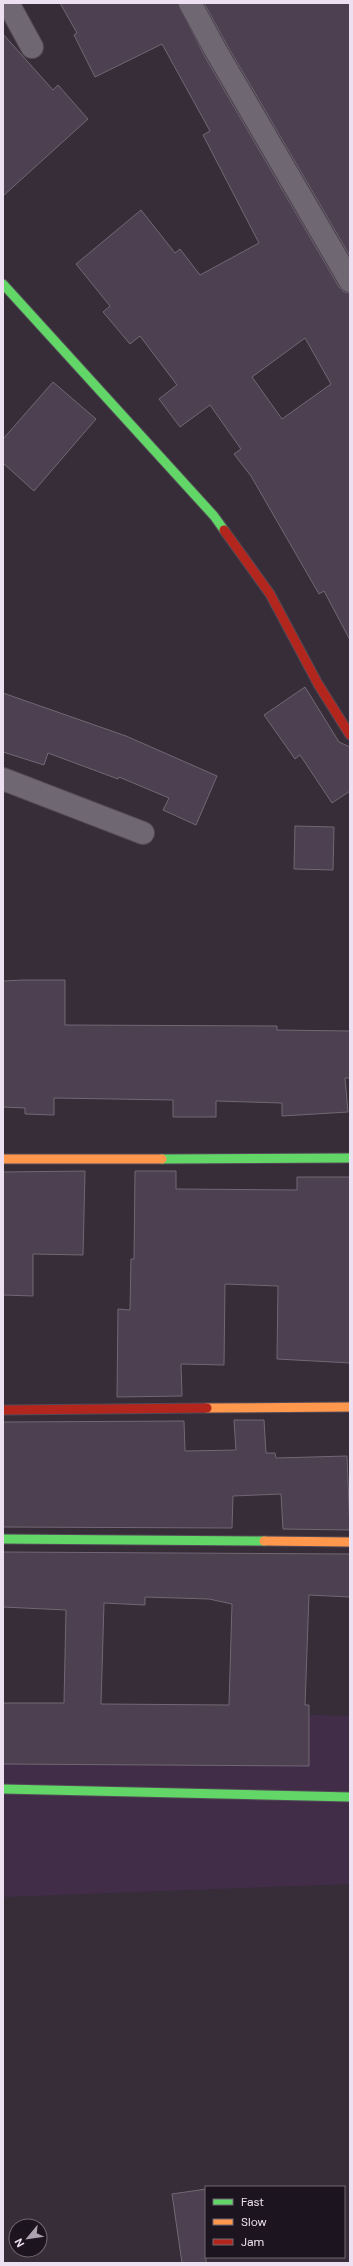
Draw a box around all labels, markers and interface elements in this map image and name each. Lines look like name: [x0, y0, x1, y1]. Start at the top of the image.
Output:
legend: [205, 2186, 345, 2258]
text: Fast: [241, 2194, 264, 2210]
text: Slow: [241, 2214, 267, 2230]
north arrow: [8, 2218, 48, 2258]
text: Jam: [241, 2234, 264, 2250]
text: N: [11, 2236, 27, 2250]

